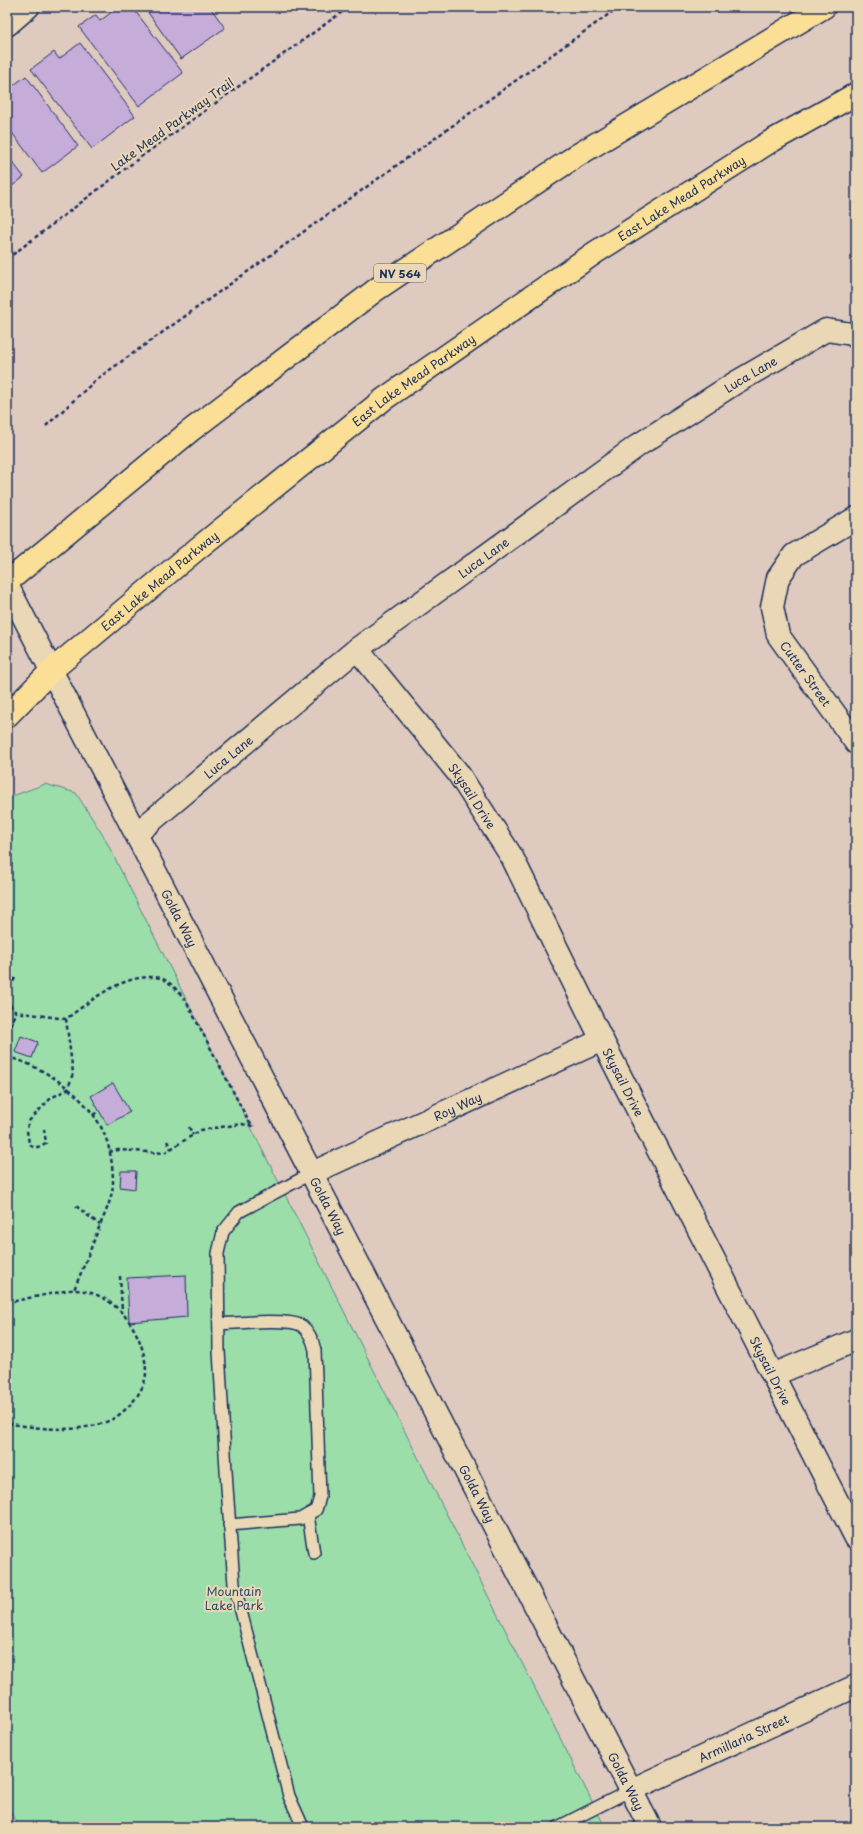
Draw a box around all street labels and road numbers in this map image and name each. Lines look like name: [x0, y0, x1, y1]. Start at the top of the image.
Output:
street label: Lake Mead Parkway Trail: [107, 73, 237, 175]
street label: East Lake Mead Parkway: [614, 151, 749, 245]
road number: NV 564: [374, 264, 426, 282]
street label: East Lake Mead Parkway: [348, 330, 479, 430]
street label: Luca Lane: [720, 351, 781, 397]
street label: East Lake Mead Parkway: [97, 527, 222, 635]
street label: Luca Lane: [454, 533, 513, 582]
street label: Cutter Street: [776, 637, 836, 710]
street label: Luca Lane: [200, 731, 257, 782]
street label: Skysail Drive: [444, 759, 500, 832]
street label: Golda Way: [157, 886, 202, 950]
street label: Skysail Drive: [598, 1045, 649, 1120]
street label: Roy Way: [430, 1087, 485, 1125]
street label: Golda Way: [306, 1173, 351, 1238]
street label: Skysail Drive: [746, 1333, 796, 1408]
street label: Golda Way: [455, 1461, 500, 1526]
street label: Armillaria Street: [695, 1709, 792, 1767]
street label: Golda Way: [604, 1749, 649, 1814]

